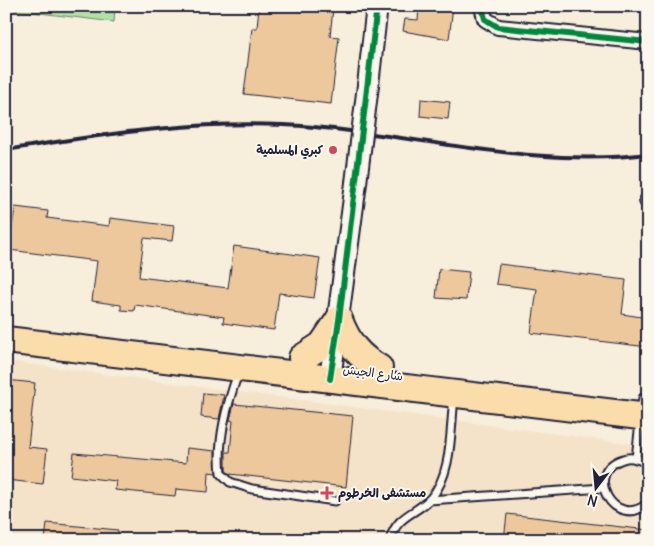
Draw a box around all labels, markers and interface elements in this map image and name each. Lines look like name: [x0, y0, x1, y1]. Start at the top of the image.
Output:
place label: كبري المسلمية: [256, 142, 324, 159]
marker: كبري المسلمية: [327, 144, 339, 156]
street label: شارع الجيش: [342, 361, 404, 386]
north arrow: [572, 464, 622, 514]
place label: مستشفى الخرطوم: [338, 485, 426, 502]
marker: مستشفى الخرطوم: [320, 486, 334, 500]
text: N: [585, 491, 600, 510]

